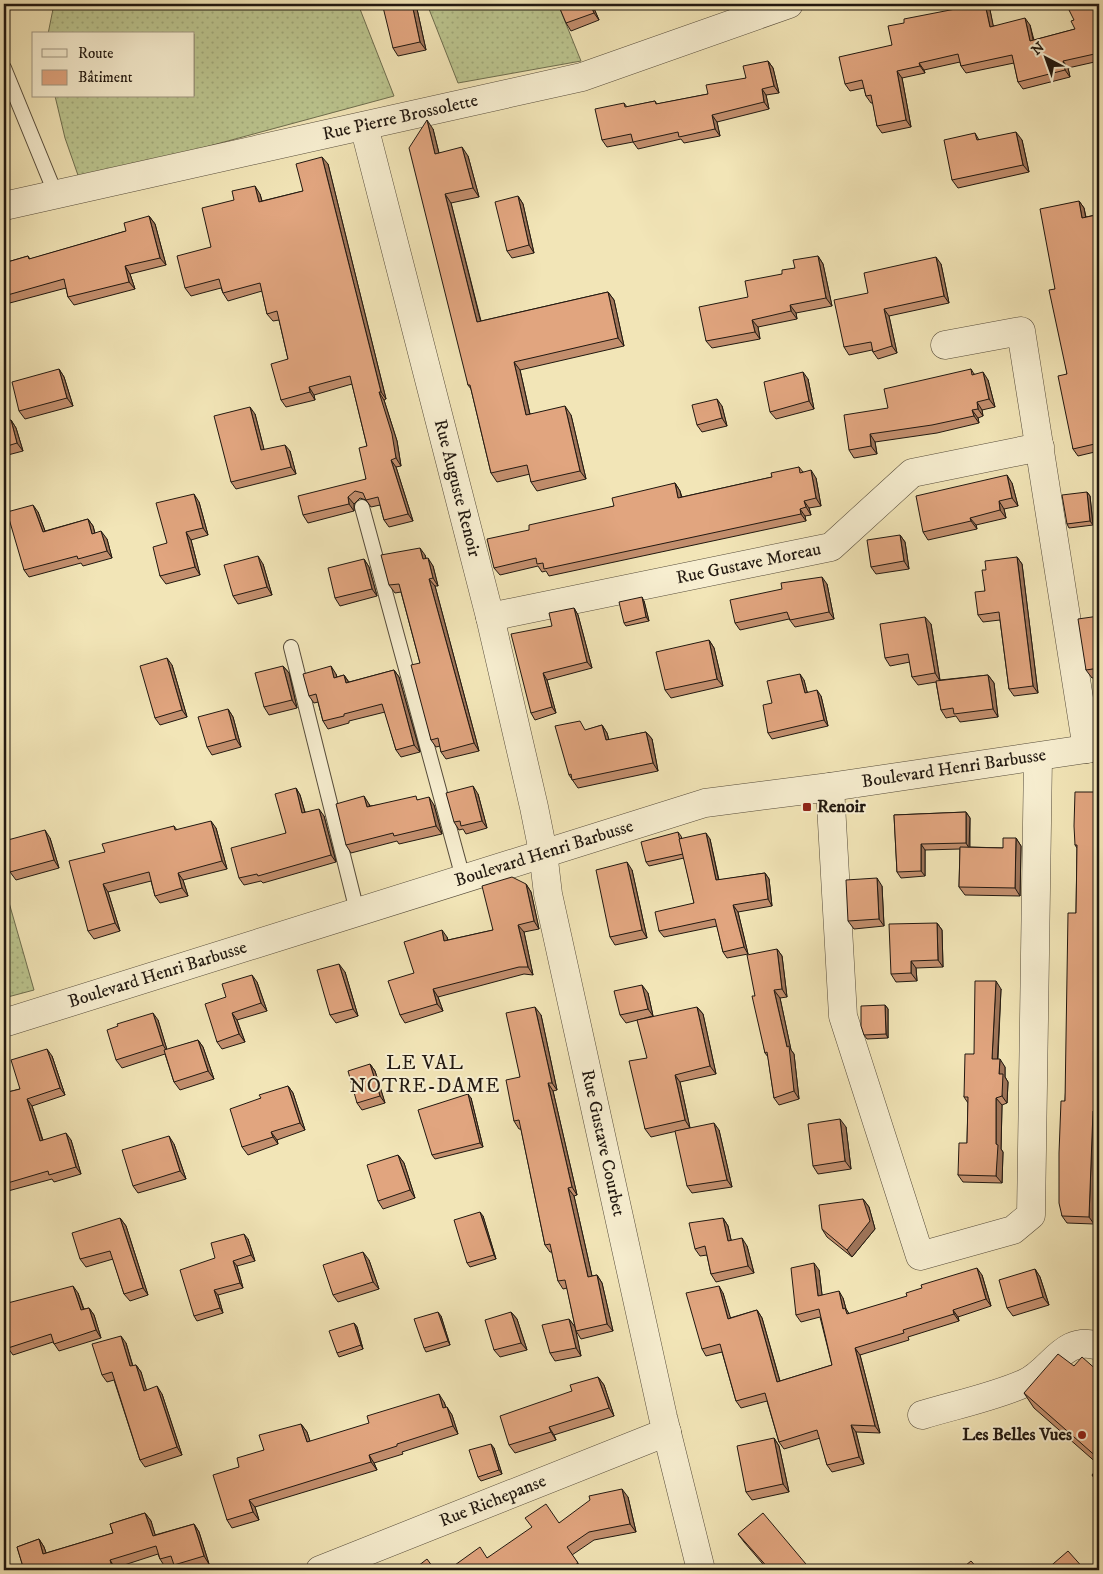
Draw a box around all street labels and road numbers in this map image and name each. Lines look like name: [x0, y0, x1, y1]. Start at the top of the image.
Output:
street label: Rue Pierre Brossolette: [320, 90, 480, 146]
street label: Rue Auguste Renoir: [429, 417, 485, 560]
street label: Rue Gustave Moreau: [674, 538, 823, 589]
street label: Boulevard Henri Barbusse: [860, 744, 1048, 793]
street label: Boulevard Henri Barbusse: [452, 815, 636, 892]
street label: Boulevard Henri Barbusse: [66, 936, 250, 1013]
street label: Rue Gustave Courbet: [576, 1067, 630, 1219]
street label: Rue Richepanse: [436, 1470, 549, 1532]

